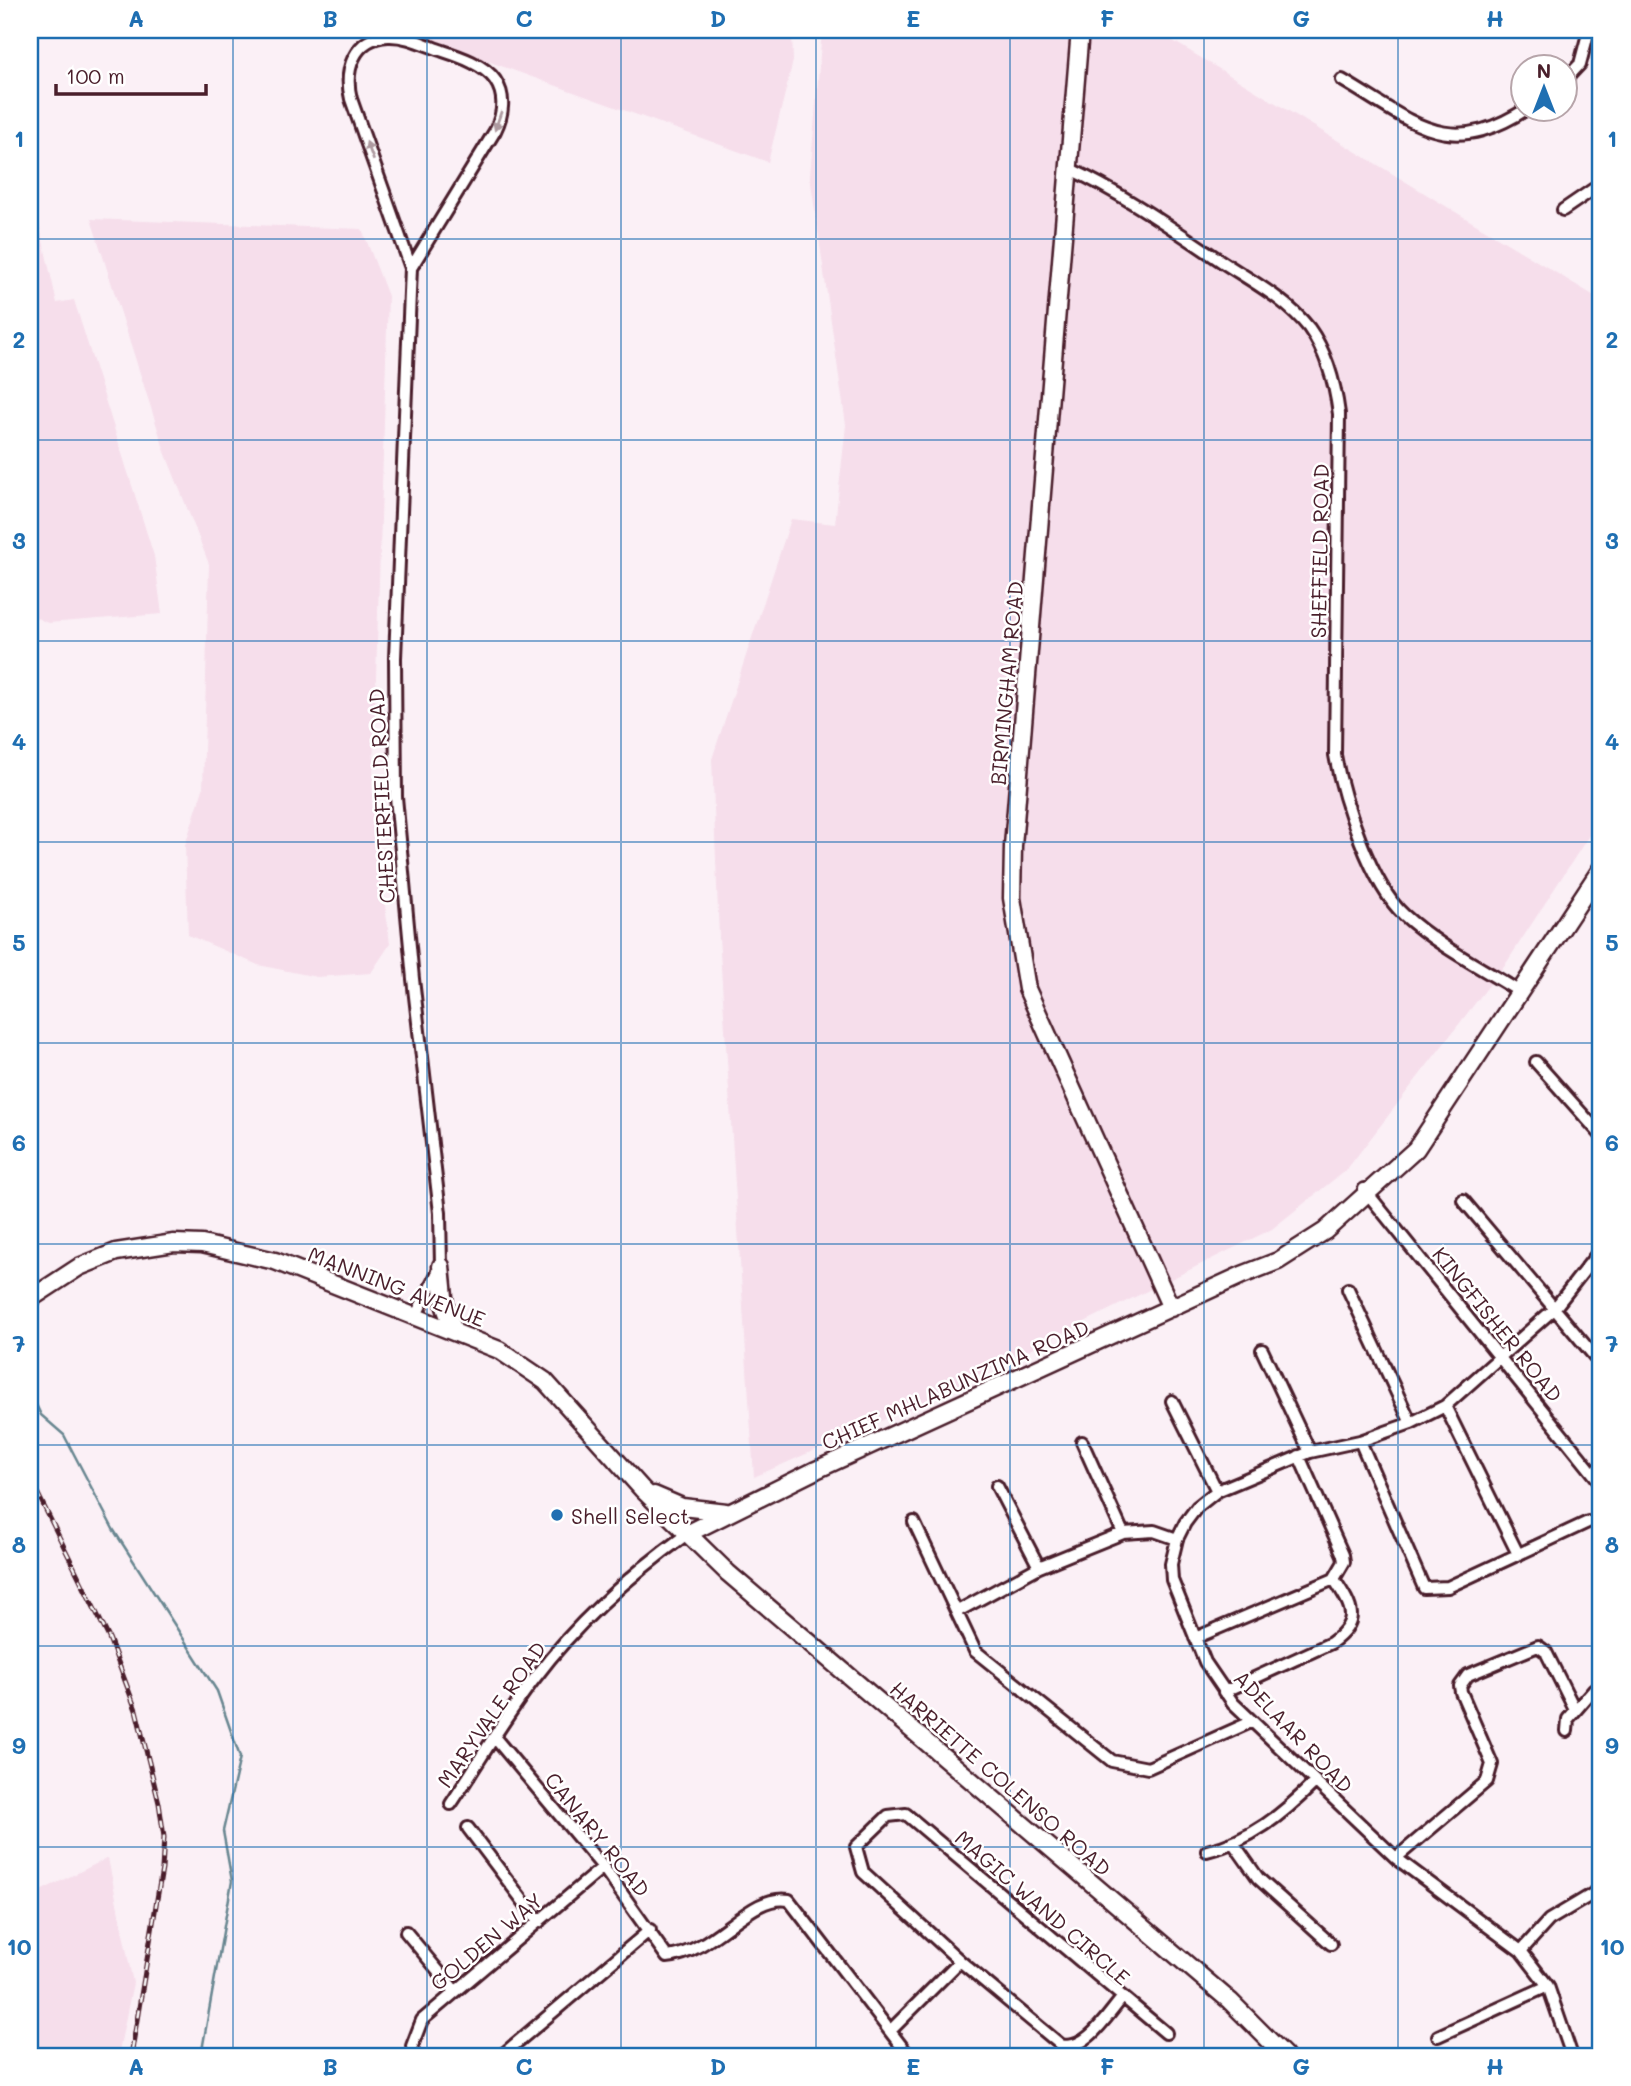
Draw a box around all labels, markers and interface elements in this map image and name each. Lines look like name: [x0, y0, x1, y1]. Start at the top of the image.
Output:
text: A: [128, 3, 144, 33]
text: B: [322, 3, 338, 33]
text: C: [515, 3, 533, 33]
text: D: [710, 3, 726, 33]
text: E: [906, 3, 920, 33]
text: F: [1100, 3, 1114, 33]
text: G: [1292, 3, 1310, 33]
text: H: [1486, 3, 1504, 33]
scale bar: [56, 52, 206, 96]
north arrow: [1508, 52, 1578, 122]
text: N: [1537, 58, 1551, 83]
text: 100 m: [66, 62, 125, 89]
one-way arrow: [492, 111, 503, 132]
text: 1: [14, 123, 24, 153]
text: 1: [1607, 123, 1617, 153]
one-way arrow: [365, 140, 376, 161]
text: 2: [13, 324, 25, 354]
text: 2: [1606, 324, 1618, 354]
street label: SHEFFIELD ROAD: [1304, 463, 1334, 639]
text: 3: [12, 525, 26, 555]
text: 3: [1605, 525, 1619, 555]
street label: BIRMINGHAM ROAD: [984, 580, 1028, 786]
street label: CHESTERFIELD ROAD: [362, 688, 400, 904]
text: 4: [12, 726, 26, 756]
text: 4: [1605, 726, 1619, 756]
text: 5: [12, 927, 26, 957]
text: 5: [1605, 927, 1619, 957]
text: 6: [12, 1127, 26, 1157]
text: 6: [1605, 1127, 1619, 1157]
street label: MANNING AVENUE: [305, 1240, 489, 1332]
street label: KINGFISHER ROAD: [1427, 1241, 1569, 1407]
street label: CHIEF MHLABUNZIMA ROAD: [817, 1313, 1093, 1455]
text: 7: [13, 1328, 26, 1358]
text: 7: [1606, 1328, 1619, 1358]
place label: Shell Select: [571, 1502, 690, 1529]
marker: Shell Select: [549, 1507, 565, 1523]
text: 8: [12, 1529, 26, 1559]
text: 8: [1605, 1529, 1619, 1559]
street label: MARYVALE ROAD: [431, 1636, 551, 1792]
street label: ADELAAR ROAD: [1229, 1664, 1359, 1798]
street label: HARRIETTE COLENSO ROAD: [885, 1675, 1117, 1881]
text: 9: [12, 1730, 26, 1760]
text: 9: [1605, 1730, 1619, 1760]
street label: CANARY ROAD: [540, 1766, 656, 1902]
street label: MAGIC WAND CIRCLE: [950, 1824, 1136, 1990]
street label: GOLDEN WAY: [424, 1886, 548, 1996]
text: 10: [7, 1931, 32, 1961]
text: 10: [1600, 1931, 1625, 1961]
text: A: [128, 2051, 144, 2081]
text: B: [322, 2051, 338, 2081]
text: C: [515, 2051, 533, 2081]
text: D: [710, 2051, 726, 2081]
text: E: [906, 2051, 920, 2081]
text: F: [1100, 2051, 1114, 2081]
text: G: [1292, 2051, 1310, 2081]
text: H: [1486, 2051, 1504, 2081]

